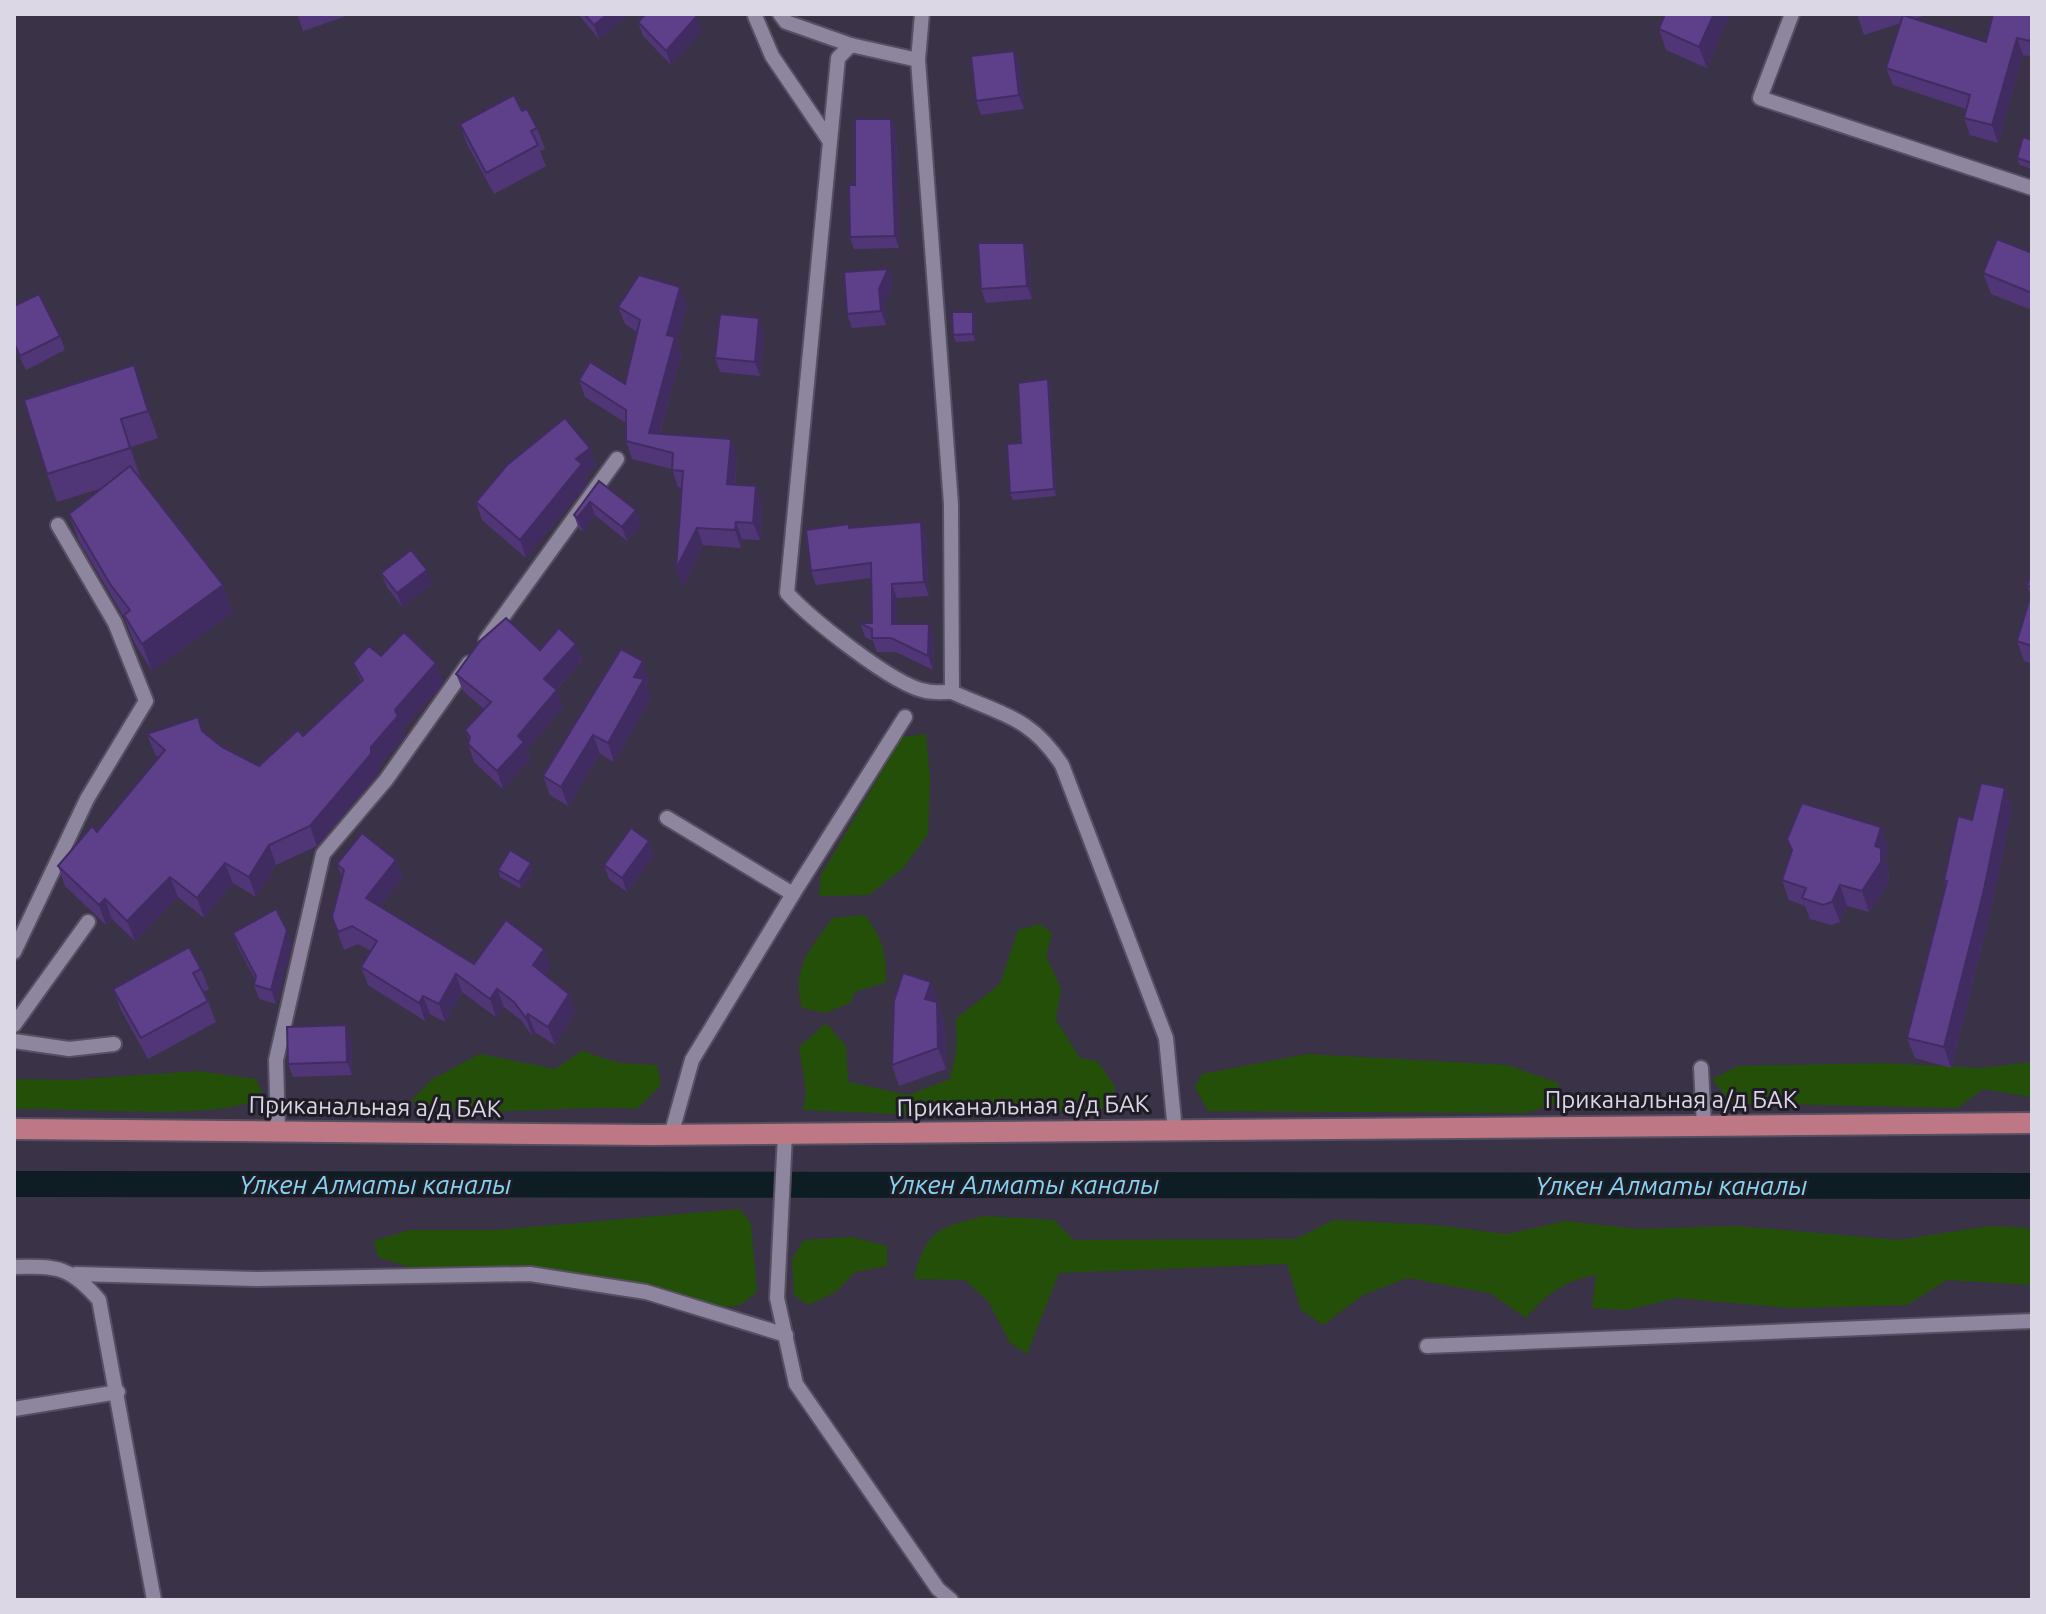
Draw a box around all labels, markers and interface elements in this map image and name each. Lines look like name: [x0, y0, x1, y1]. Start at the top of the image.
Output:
street label: Приканальная а/д БАК: [1545, 1086, 1798, 1113]
street label: Приканальная а/д БАК: [896, 1090, 1150, 1121]
street label: Приканальная а/д БАК: [248, 1091, 502, 1122]
water label: Үлкен Алматы каналы: [239, 1170, 511, 1199]
water label: Үлкен Алматы каналы: [887, 1170, 1159, 1199]
water label: Үлкен Алматы каналы: [1535, 1171, 1807, 1200]

